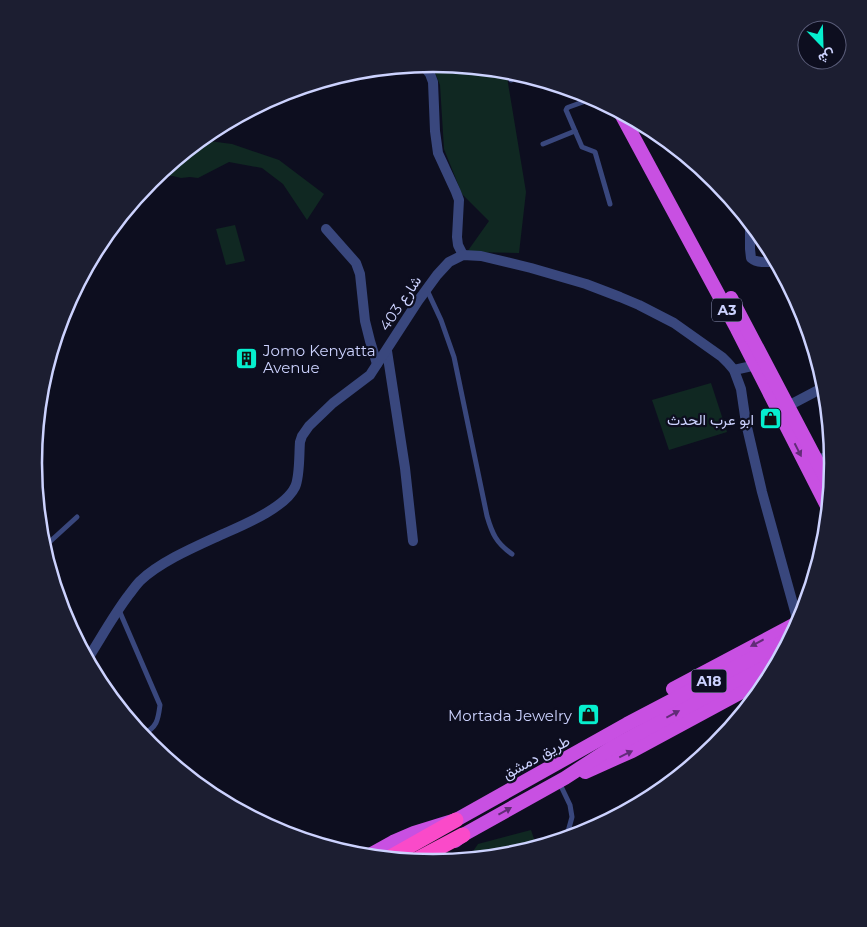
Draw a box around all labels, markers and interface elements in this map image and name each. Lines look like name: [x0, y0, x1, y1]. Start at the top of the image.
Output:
north arrow: [797, 20, 847, 70]
text: ش: [816, 45, 838, 69]
street label: شارع 403: [375, 272, 427, 335]
road number: A3: [712, 298, 742, 322]
place label: Jomo Kenyatta Avenue: [262, 341, 376, 377]
building icon: Jomo Kenyatta Avenue: [235, 347, 259, 371]
shop icon: ابو عرب الحدث: [758, 407, 782, 431]
place label: ابو عرب الحدث: [667, 410, 754, 429]
one-way arrow: [794, 442, 802, 457]
one-way arrow: [750, 639, 765, 647]
road number: A18: [692, 669, 726, 692]
shop icon: Mortada Jewelry: [576, 703, 600, 727]
place label: Mortada Jewelry: [448, 706, 573, 725]
one-way arrow: [666, 710, 681, 718]
street label: طريق دمشق: [499, 731, 574, 784]
one-way arrow: [619, 749, 633, 757]
one-way arrow: [498, 807, 513, 815]

